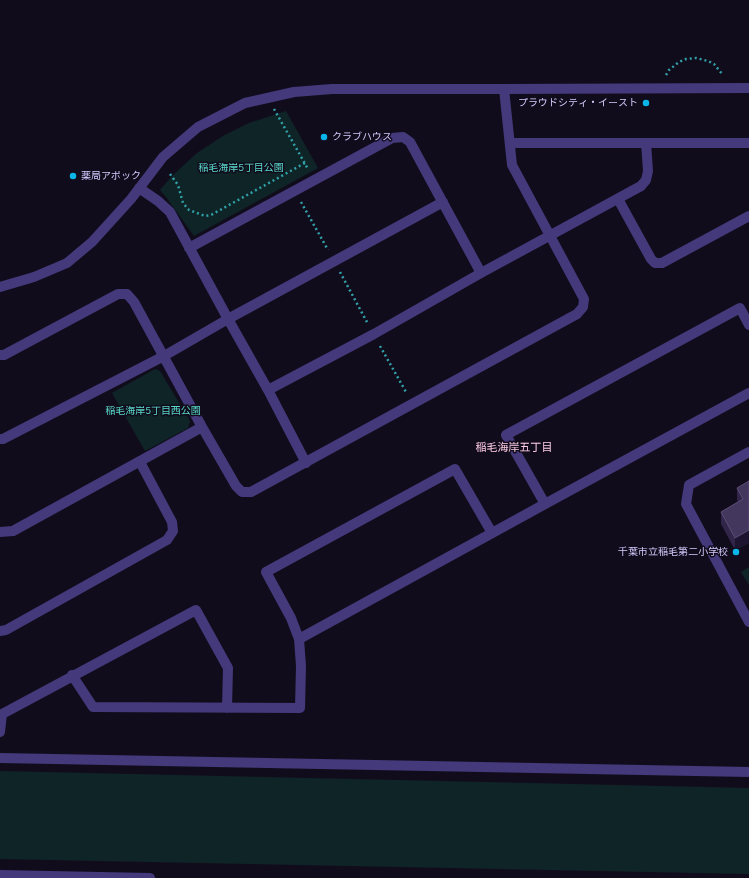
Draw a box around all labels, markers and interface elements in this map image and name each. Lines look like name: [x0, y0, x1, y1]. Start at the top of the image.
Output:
place label: プラウドシティ・イースト: [518, 97, 638, 109]
marker: プラウドシティ・イースト: [641, 98, 651, 108]
place label: クラブハウス: [332, 131, 392, 143]
marker: クラブハウス: [319, 132, 329, 142]
park label: 稲毛海岸5丁目公園: [198, 162, 284, 174]
place label: 薬局アポック: [81, 170, 141, 182]
marker: 薬局アポック: [68, 171, 78, 181]
park label: 稲毛海岸5丁目西公園: [105, 405, 201, 417]
district label: 稲毛海岸五丁目: [476, 441, 552, 455]
place label: 千葉市立稲毛第二小学校: [618, 546, 728, 558]
marker: 千葉市立稲毛第二小学校: [731, 547, 741, 557]

